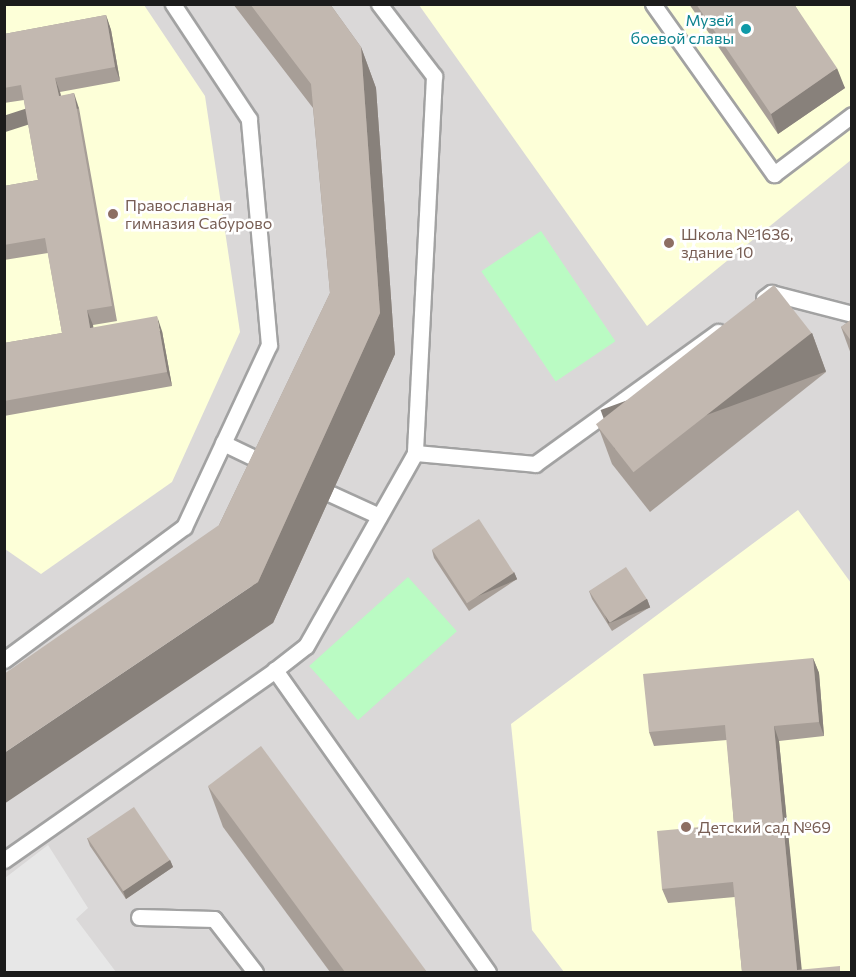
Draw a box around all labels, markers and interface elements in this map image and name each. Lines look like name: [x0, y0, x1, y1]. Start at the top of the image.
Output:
place label: Музей боевой славы: [630, 10, 734, 48]
marker: Музей боевой славы: [739, 22, 753, 36]
place label: Православная гимназия Сабурово: [125, 195, 272, 233]
marker: Православная гимназия Сабурово: [106, 207, 120, 221]
place label: Школа №1636, здание 10: [681, 224, 794, 262]
marker: Школа №1636, здание 10: [662, 236, 676, 250]
place label: Детский сад №69: [698, 817, 831, 837]
marker: Детский сад №69: [679, 820, 693, 834]

